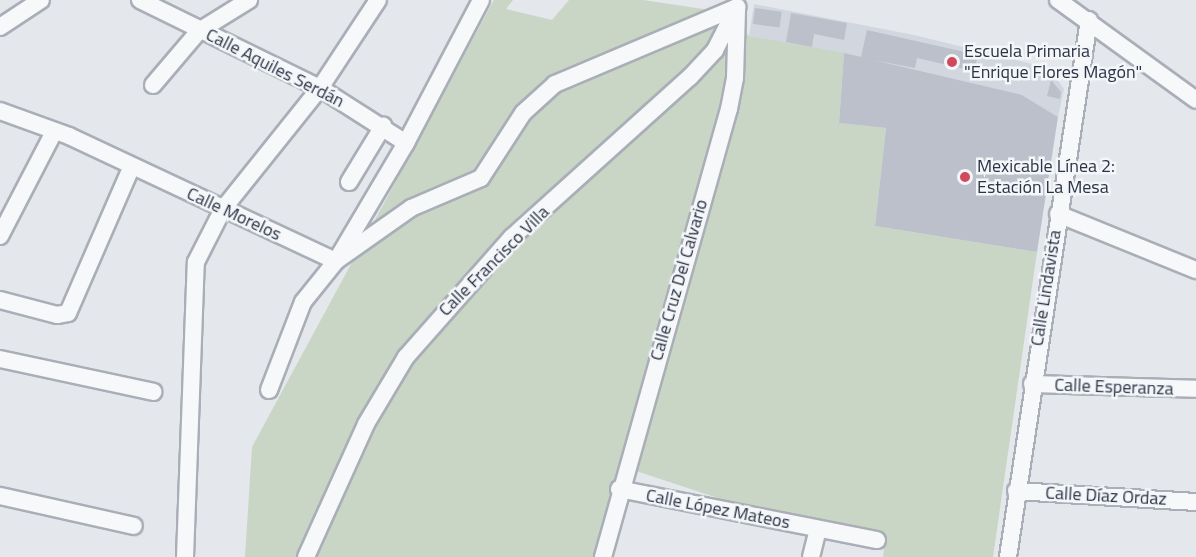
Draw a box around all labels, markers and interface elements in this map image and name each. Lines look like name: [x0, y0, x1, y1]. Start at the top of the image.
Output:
street label: Calle Aquiles Serdán: [202, 24, 348, 112]
place label: Escuela Primaria "Enrique Flores Magón": [964, 41, 1142, 84]
marker: Escuela Primaria "Enrique Flores Magón": [945, 55, 959, 69]
place label: Mexicable Línea 2: Estación La Mesa: [977, 156, 1115, 198]
marker: Mexicable Línea 2: Estación La Mesa: [958, 170, 972, 184]
street label: Calle Morelos: [183, 183, 285, 245]
street label: Calle Cruz Del Calvario: [646, 197, 712, 363]
street label: Calle Francisco Villa: [434, 201, 554, 321]
street label: Calle Lindavista: [1026, 228, 1066, 348]
street label: Calle Esperanza: [1054, 374, 1174, 400]
street label: Calle Díaz Ordaz: [1045, 482, 1167, 510]
street label: Calle López Mateos: [644, 484, 792, 534]

